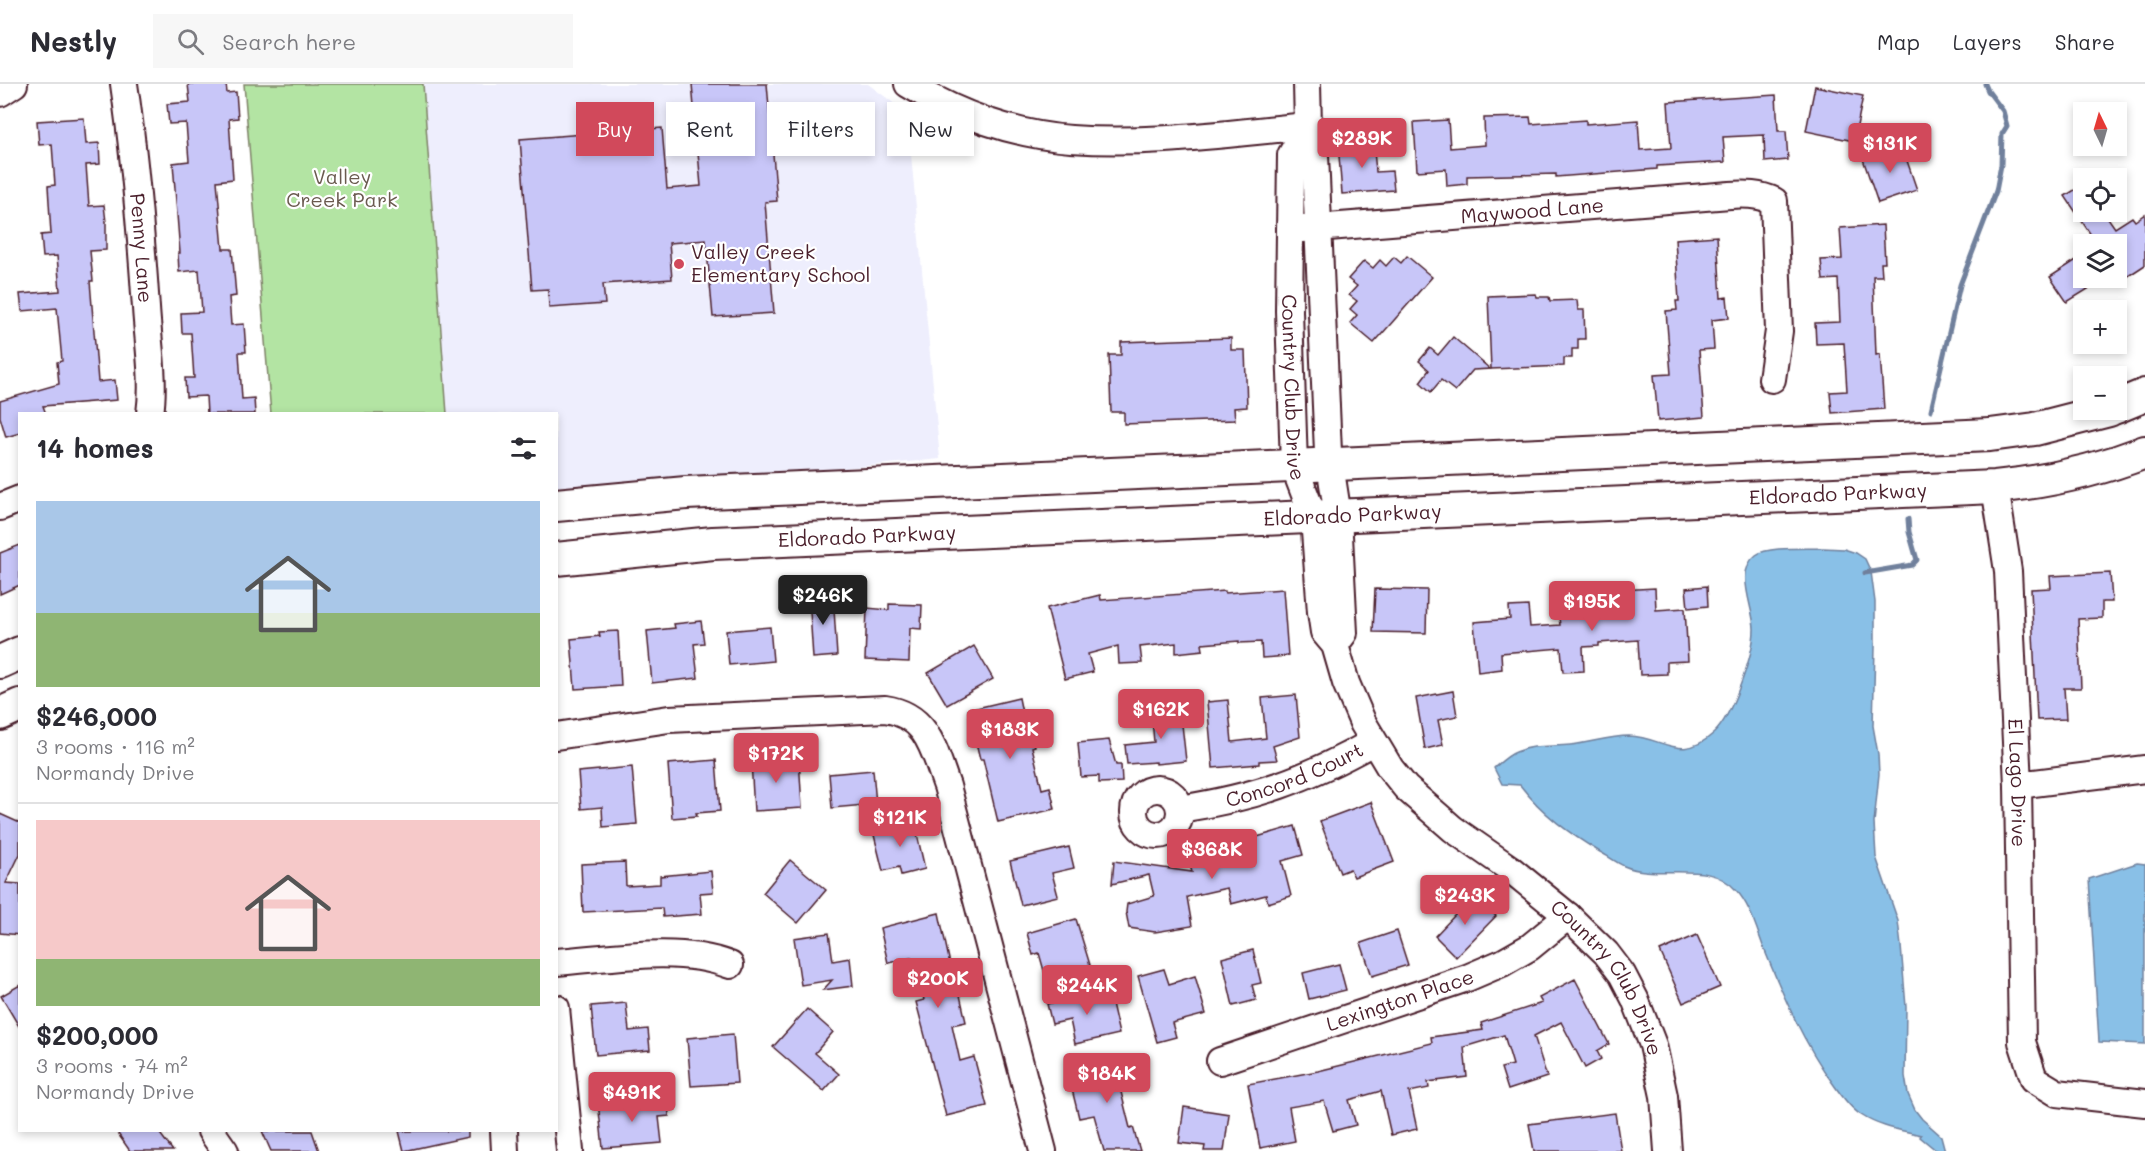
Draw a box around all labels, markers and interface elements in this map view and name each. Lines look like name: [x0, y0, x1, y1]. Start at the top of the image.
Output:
search box: [153, 14, 573, 68]
text: Nestly: [30, 23, 117, 59]
icon: search: [174, 25, 207, 58]
text: Search here: [222, 27, 356, 56]
text: Map: [1877, 28, 1920, 55]
text: Layers: [1953, 28, 2022, 55]
text: Share: [2055, 28, 2115, 55]
chip: Buy: [576, 102, 654, 156]
chip: Rent: [666, 102, 755, 156]
chip: Filters: [767, 102, 875, 156]
chip: New: [887, 102, 974, 156]
north arrow: [2073, 102, 2127, 156]
map controls: [2073, 102, 2127, 420]
pin: $289K: [1320, 118, 1404, 169]
pin: $131K: [1848, 123, 1932, 174]
text: $289K: [1331, 124, 1393, 150]
text: $131K: [1862, 129, 1918, 155]
park label: Valley Creek Park: [286, 163, 398, 212]
button: locate: [2073, 168, 2127, 222]
street label: Maywood Lane: [1459, 191, 1605, 228]
street label: Penny Lane: [125, 192, 160, 304]
button: layers: [2073, 234, 2127, 288]
place label: Valley Creek Elementary School: [691, 238, 870, 287]
marker: Valley Creek Elementary School: [672, 257, 686, 271]
street label: Country Club Drive: [1277, 294, 1312, 484]
button: +: [2073, 300, 2127, 354]
button: −: [2073, 366, 2127, 420]
text: 14 homes: [36, 431, 154, 465]
icon: filters: [507, 432, 540, 465]
street label: Eldorado Parkway: [1748, 476, 1928, 510]
street label: Eldorado Parkway: [1263, 497, 1442, 531]
street label: Eldorado Parkway: [777, 518, 957, 552]
icon: home: [234, 540, 342, 648]
pin: $246K: [781, 575, 865, 626]
text: $246K: [792, 581, 854, 607]
pin: $195K: [1550, 581, 1634, 632]
text: $195K: [1563, 587, 1621, 613]
pin: $162K: [1119, 689, 1203, 740]
text: $162K: [1132, 695, 1190, 721]
text: $246,000: [36, 699, 157, 733]
pin: $183K: [968, 709, 1052, 760]
text: $183K: [981, 715, 1039, 741]
street label: El Lago Drive: [2003, 718, 2033, 847]
text: 3 rooms · 116 m²: [36, 733, 195, 759]
pin: $172K: [734, 733, 818, 784]
street label: Concord Court: [1223, 736, 1367, 812]
text: $172K: [748, 739, 804, 765]
text: Normandy Drive: [36, 759, 195, 785]
pin: $121K: [858, 797, 942, 848]
text: $121K: [873, 803, 927, 829]
pin: $368K: [1170, 829, 1254, 880]
text: $368K: [1181, 835, 1243, 861]
icon: home: [234, 859, 342, 967]
pin: $243K: [1423, 875, 1507, 926]
text: $243K: [1434, 881, 1496, 907]
street label: Country Club Drive: [1546, 893, 1669, 1058]
pin: $200K: [896, 958, 980, 1009]
street label: Lexington Place: [1323, 963, 1478, 1036]
text: $200K: [907, 964, 969, 990]
pin: $244K: [1045, 965, 1129, 1016]
text: $244K: [1056, 971, 1118, 997]
text: $200,000: [36, 1018, 158, 1052]
text: 3 rooms · 74 m²: [36, 1052, 188, 1078]
pin: $184K: [1065, 1053, 1149, 1104]
text: $184K: [1077, 1059, 1137, 1085]
pin: $491K: [590, 1072, 674, 1123]
text: Normandy Drive: [36, 1078, 195, 1104]
text: $491K: [602, 1078, 662, 1104]

